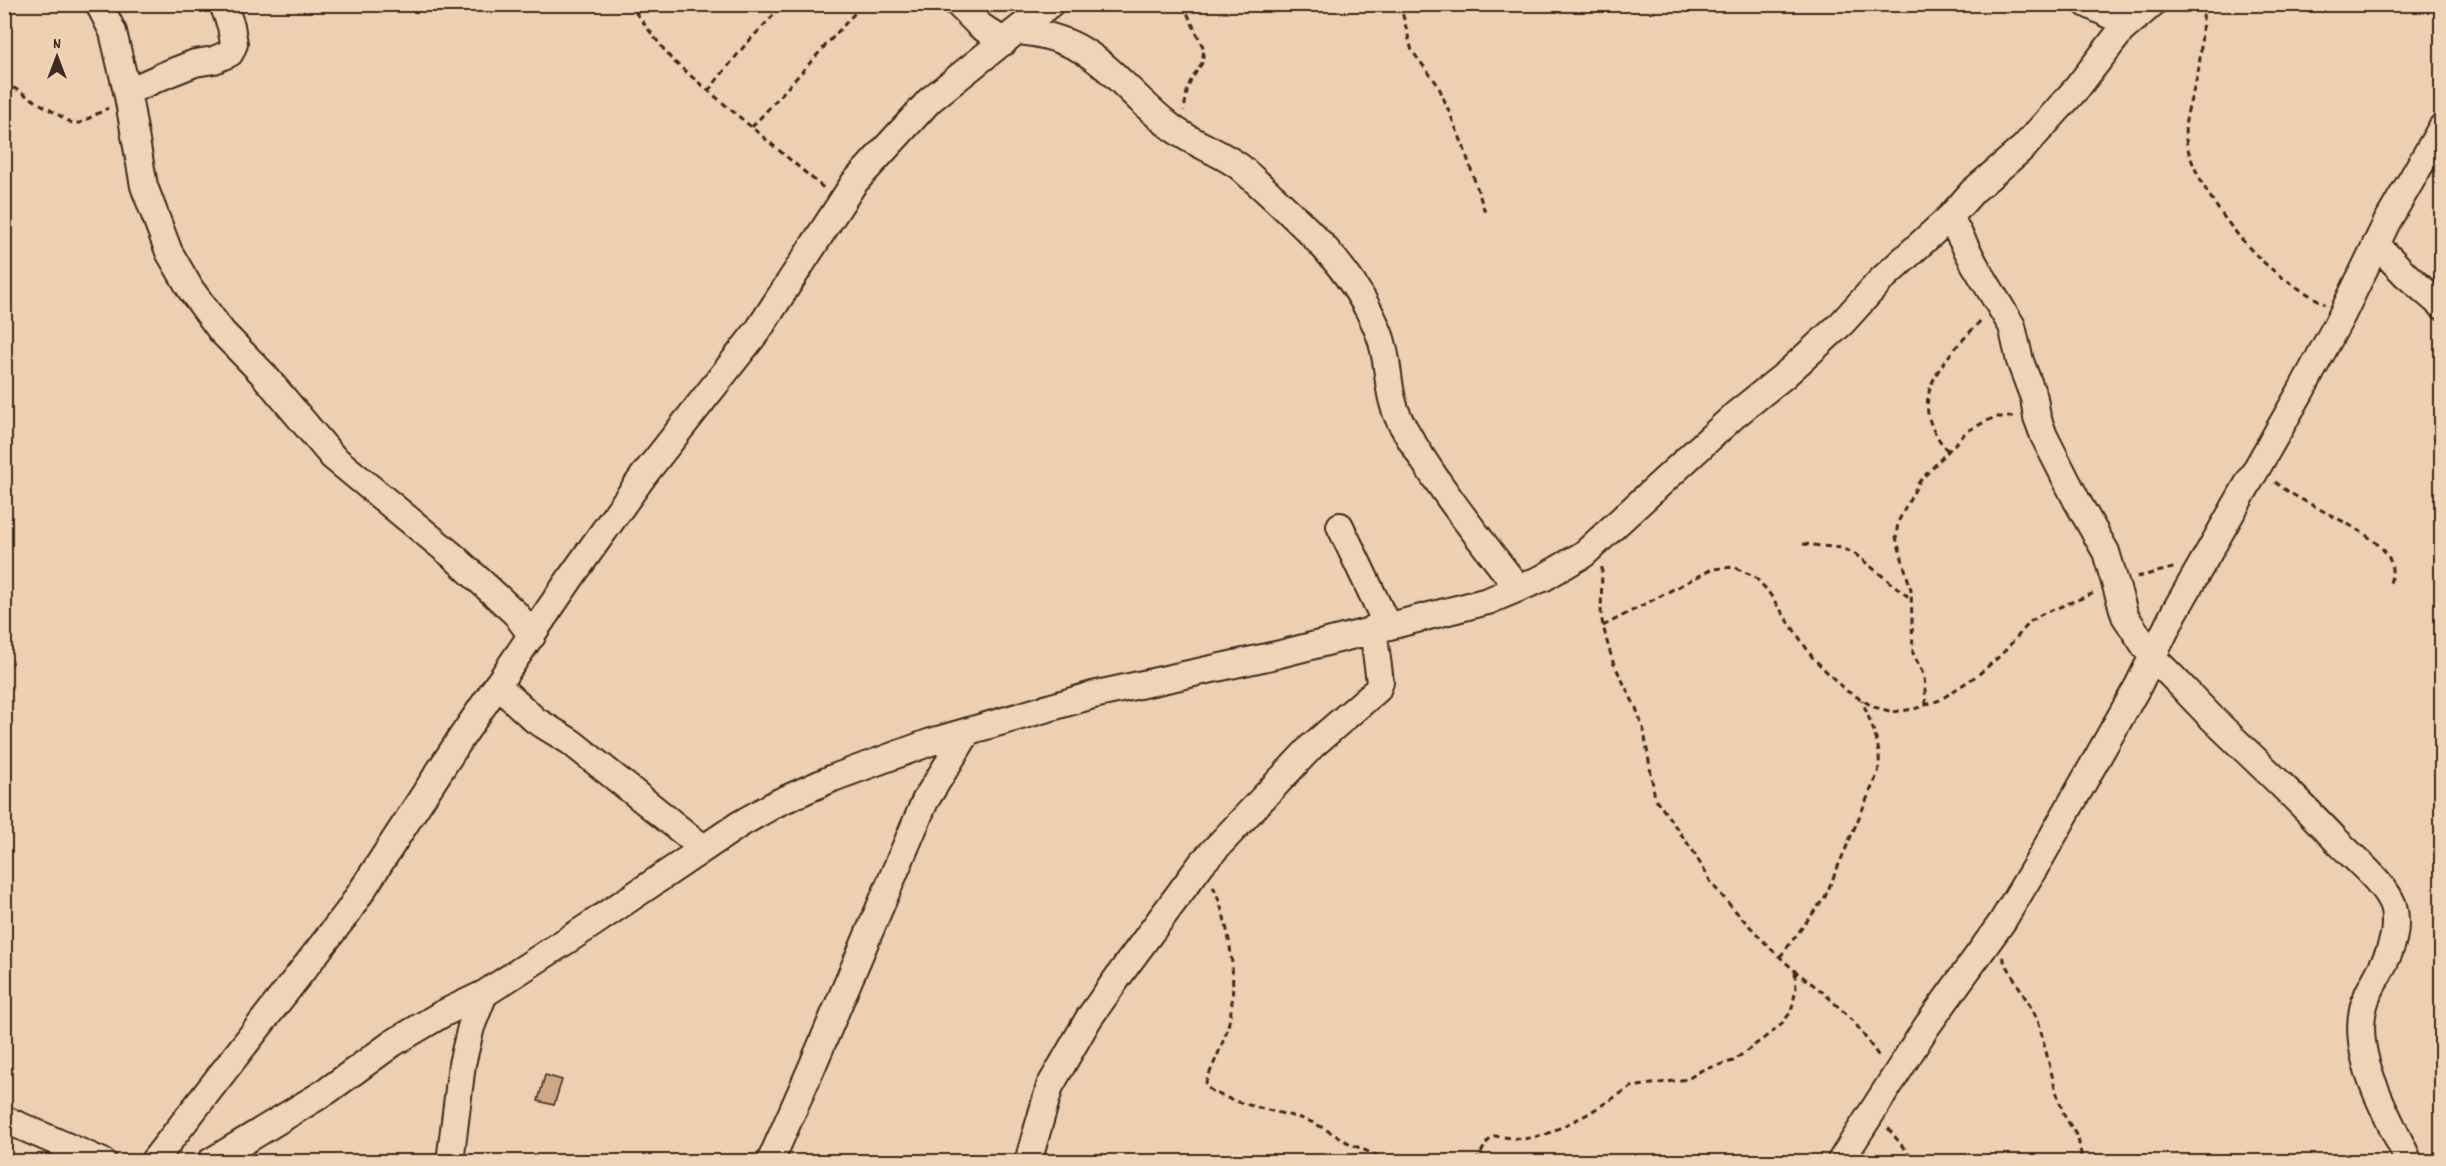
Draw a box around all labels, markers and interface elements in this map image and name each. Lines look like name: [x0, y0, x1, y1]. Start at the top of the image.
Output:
north arrow: [27, 27, 87, 87]
text: N: [53, 33, 61, 56]

